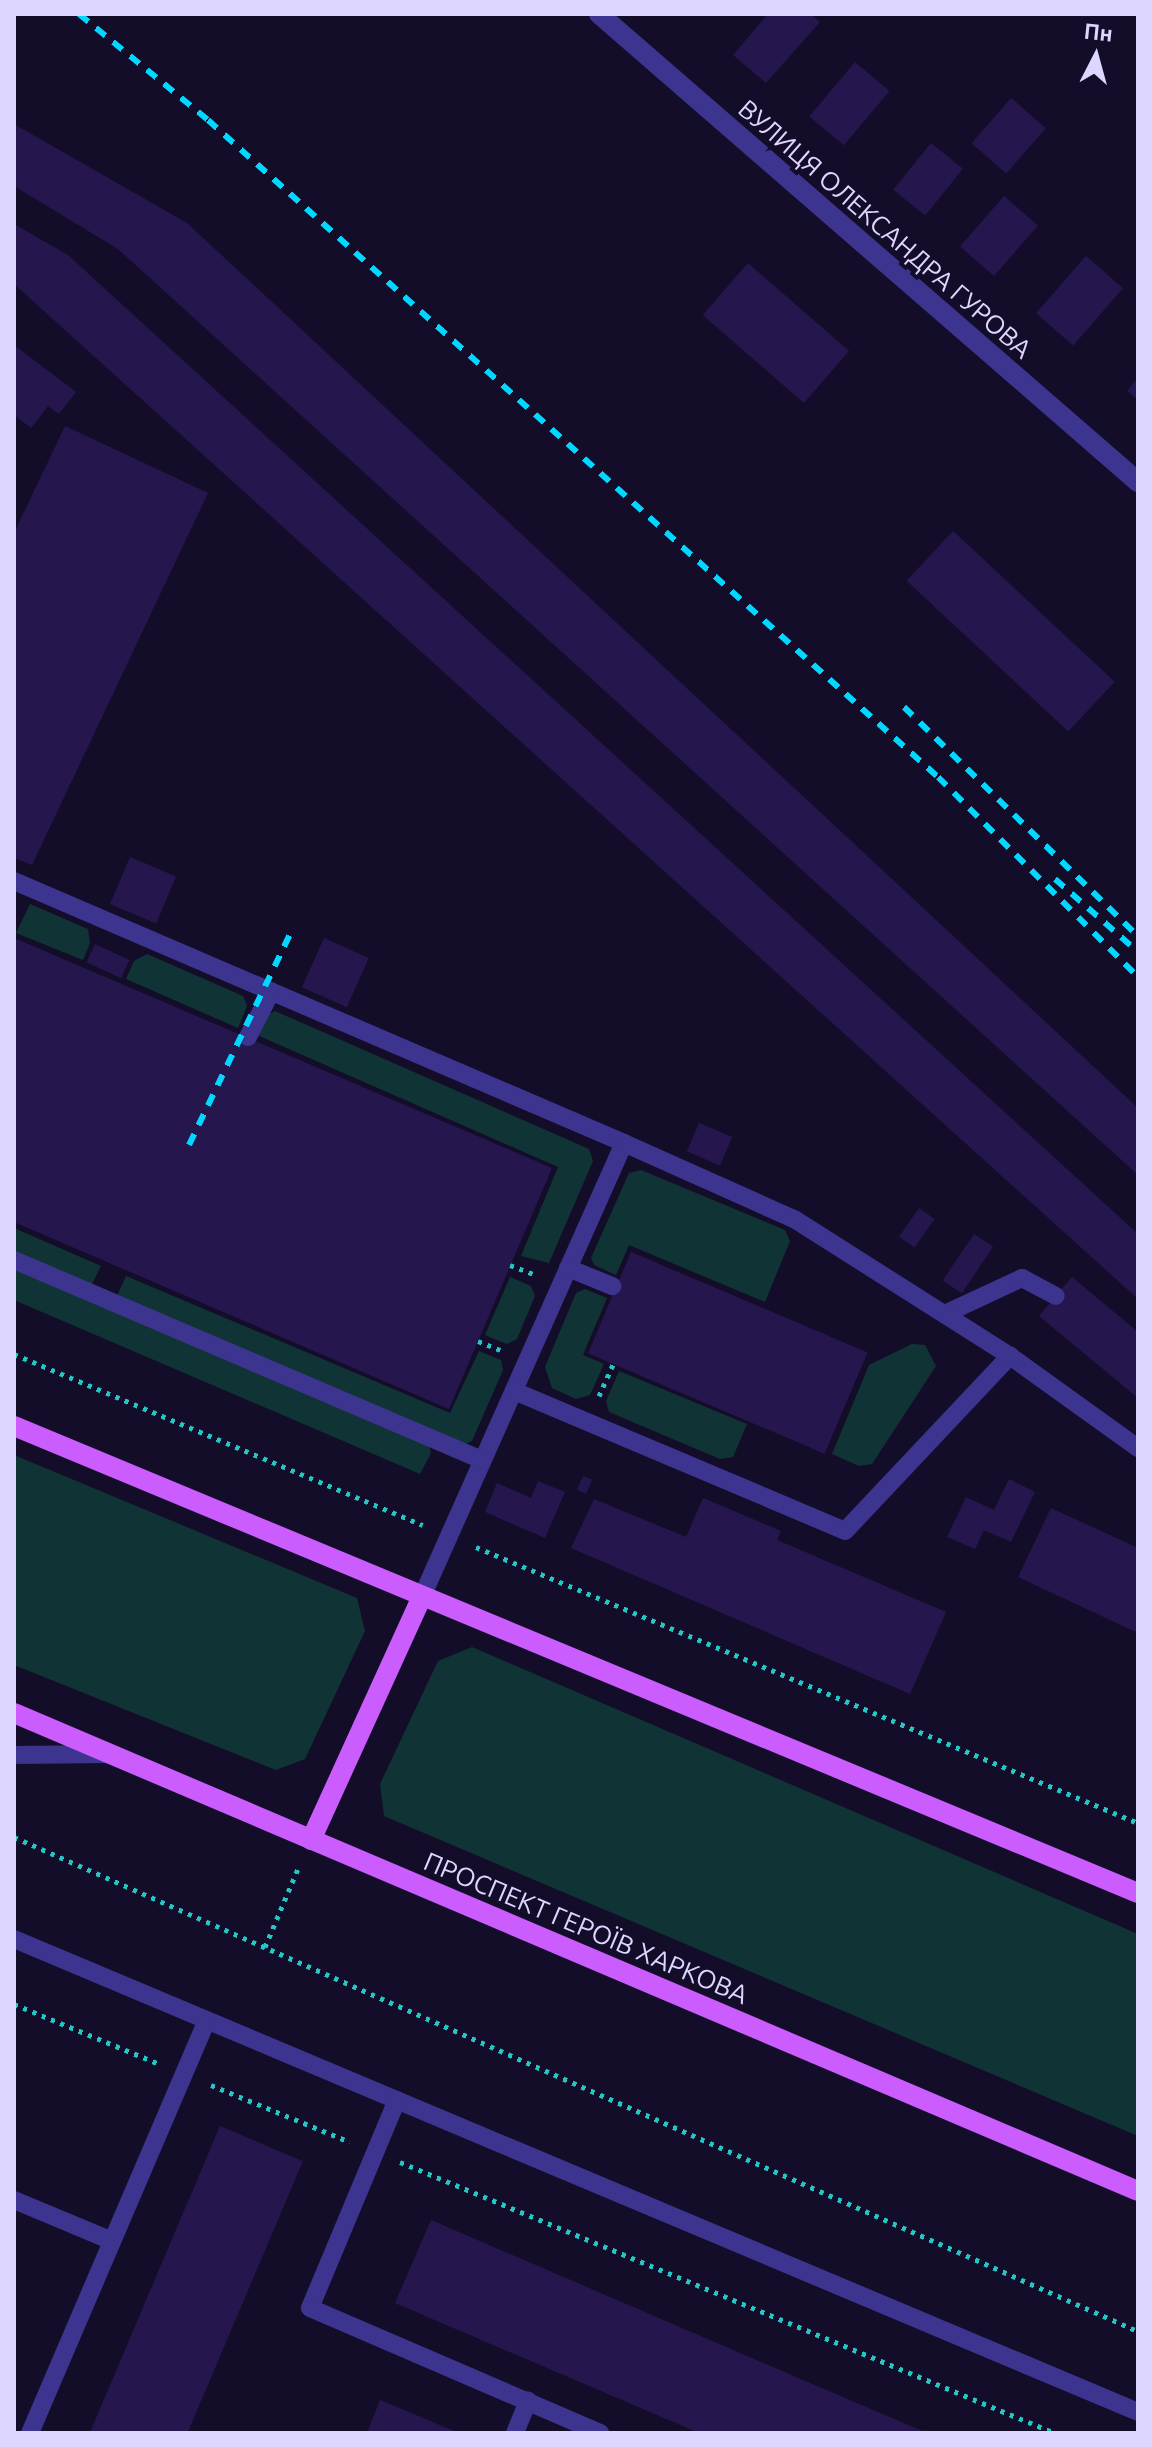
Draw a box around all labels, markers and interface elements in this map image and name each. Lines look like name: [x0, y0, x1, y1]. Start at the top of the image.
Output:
north arrow: [1056, 16, 1136, 96]
text: Пн: [1083, 18, 1114, 46]
street label: ВУЛИЦЯ ОЛЕКСАНДРА ГУРОВА: [732, 93, 1038, 365]
street label: ПРОСПЕКТ ГЕРОЇВ ХАРКОВА: [419, 1845, 753, 2011]

